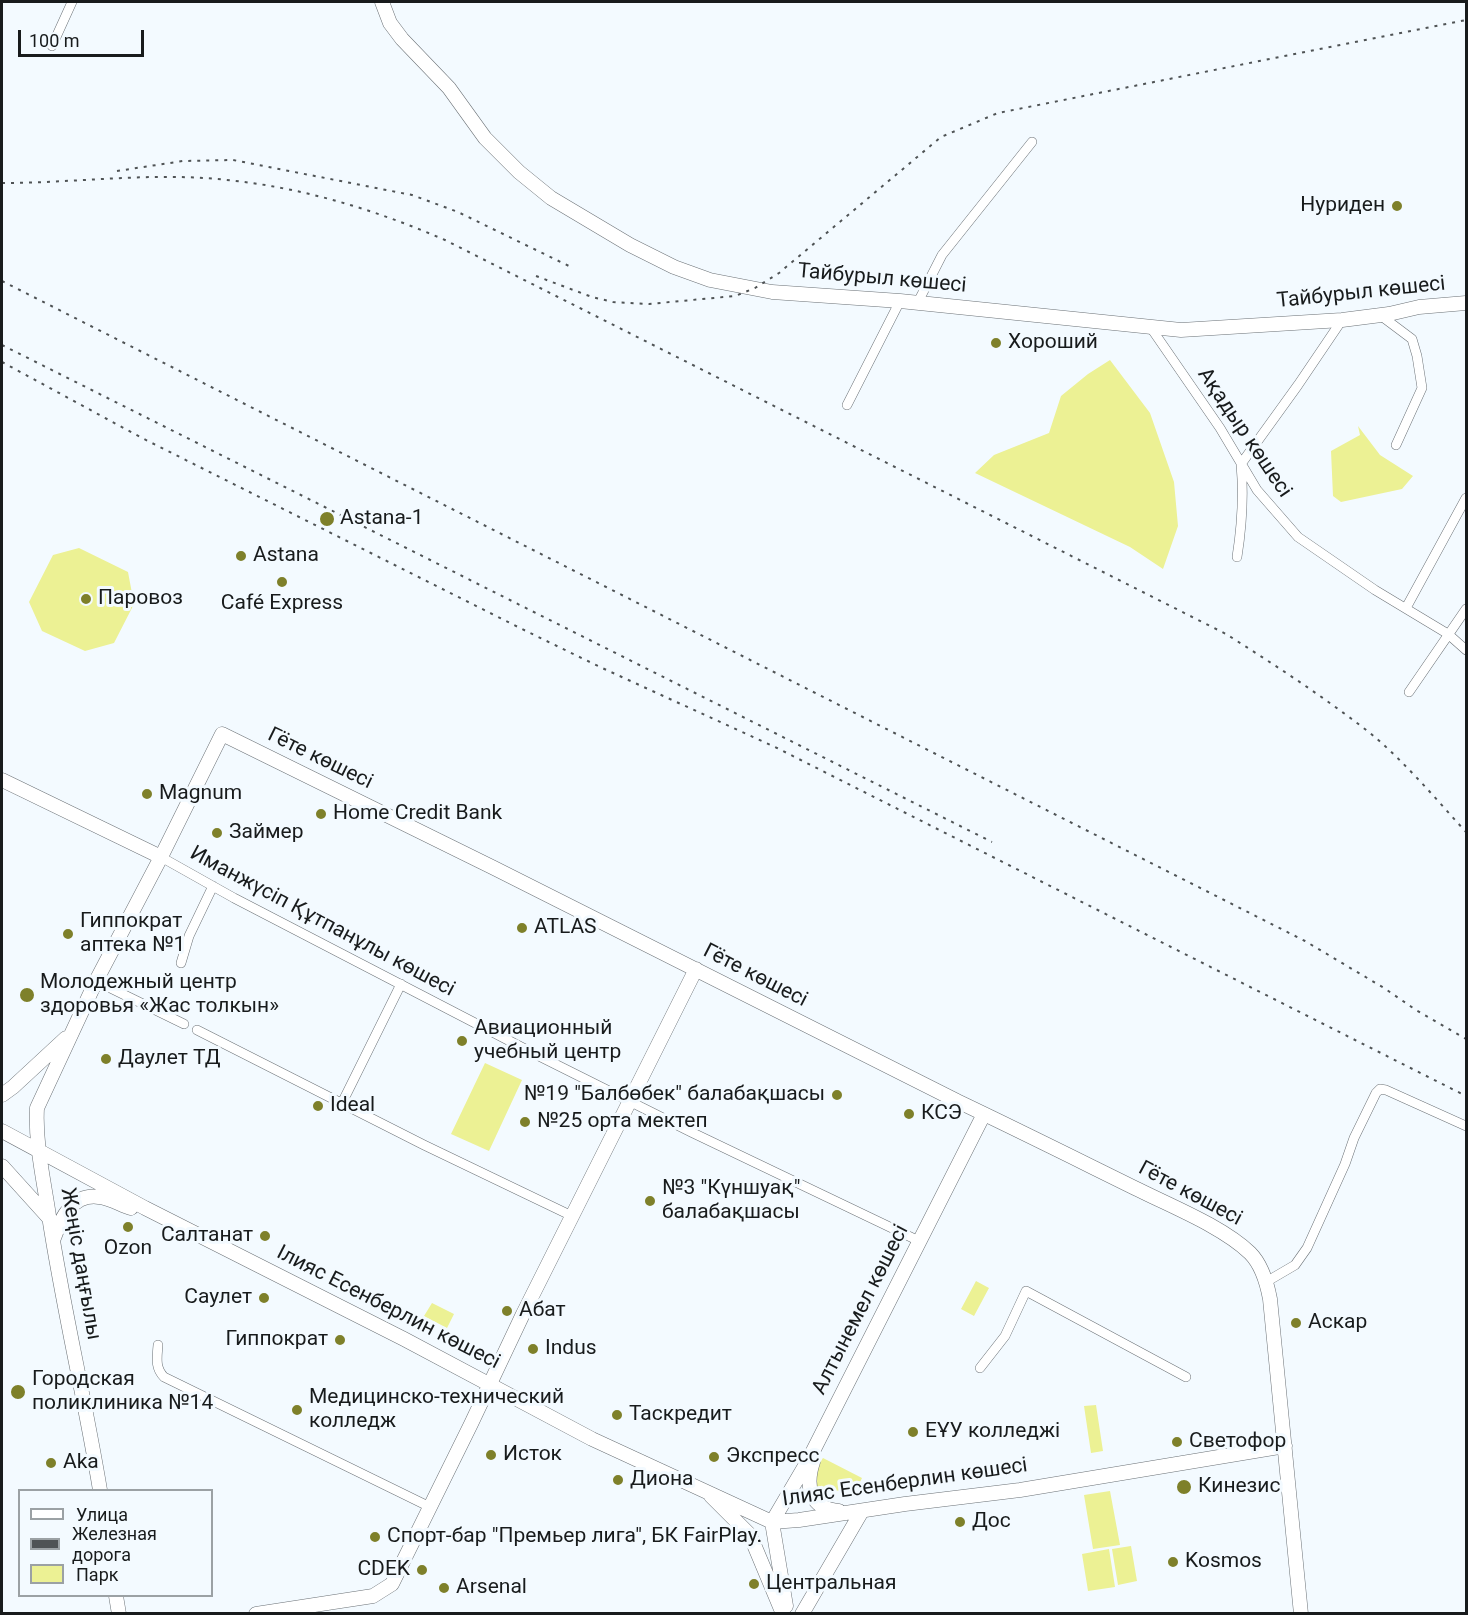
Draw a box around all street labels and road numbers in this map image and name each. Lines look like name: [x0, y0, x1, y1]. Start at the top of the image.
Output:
street label: Тайбурыл көшесі: [797, 259, 967, 299]
street label: Тайбурыл көшесі: [1276, 272, 1446, 314]
street label: Ақадыр көшесі: [1191, 363, 1297, 503]
street label: Гёте көшесі: [263, 723, 377, 795]
street label: Иманжүсіп Құтпанұлы көшесі: [185, 841, 459, 1003]
street label: Гёте көшесі: [699, 939, 811, 1013]
street label: Гёте көшесі: [1134, 1156, 1246, 1232]
street label: Жеңіс даңғылы: [54, 1186, 106, 1342]
street label: Алтынемел көшесі: [807, 1221, 915, 1399]
street label: Ілияс Есенберлин көшесі: [272, 1241, 504, 1375]
street label: Ілияс Есенберлин көшесі: [781, 1453, 1029, 1513]

